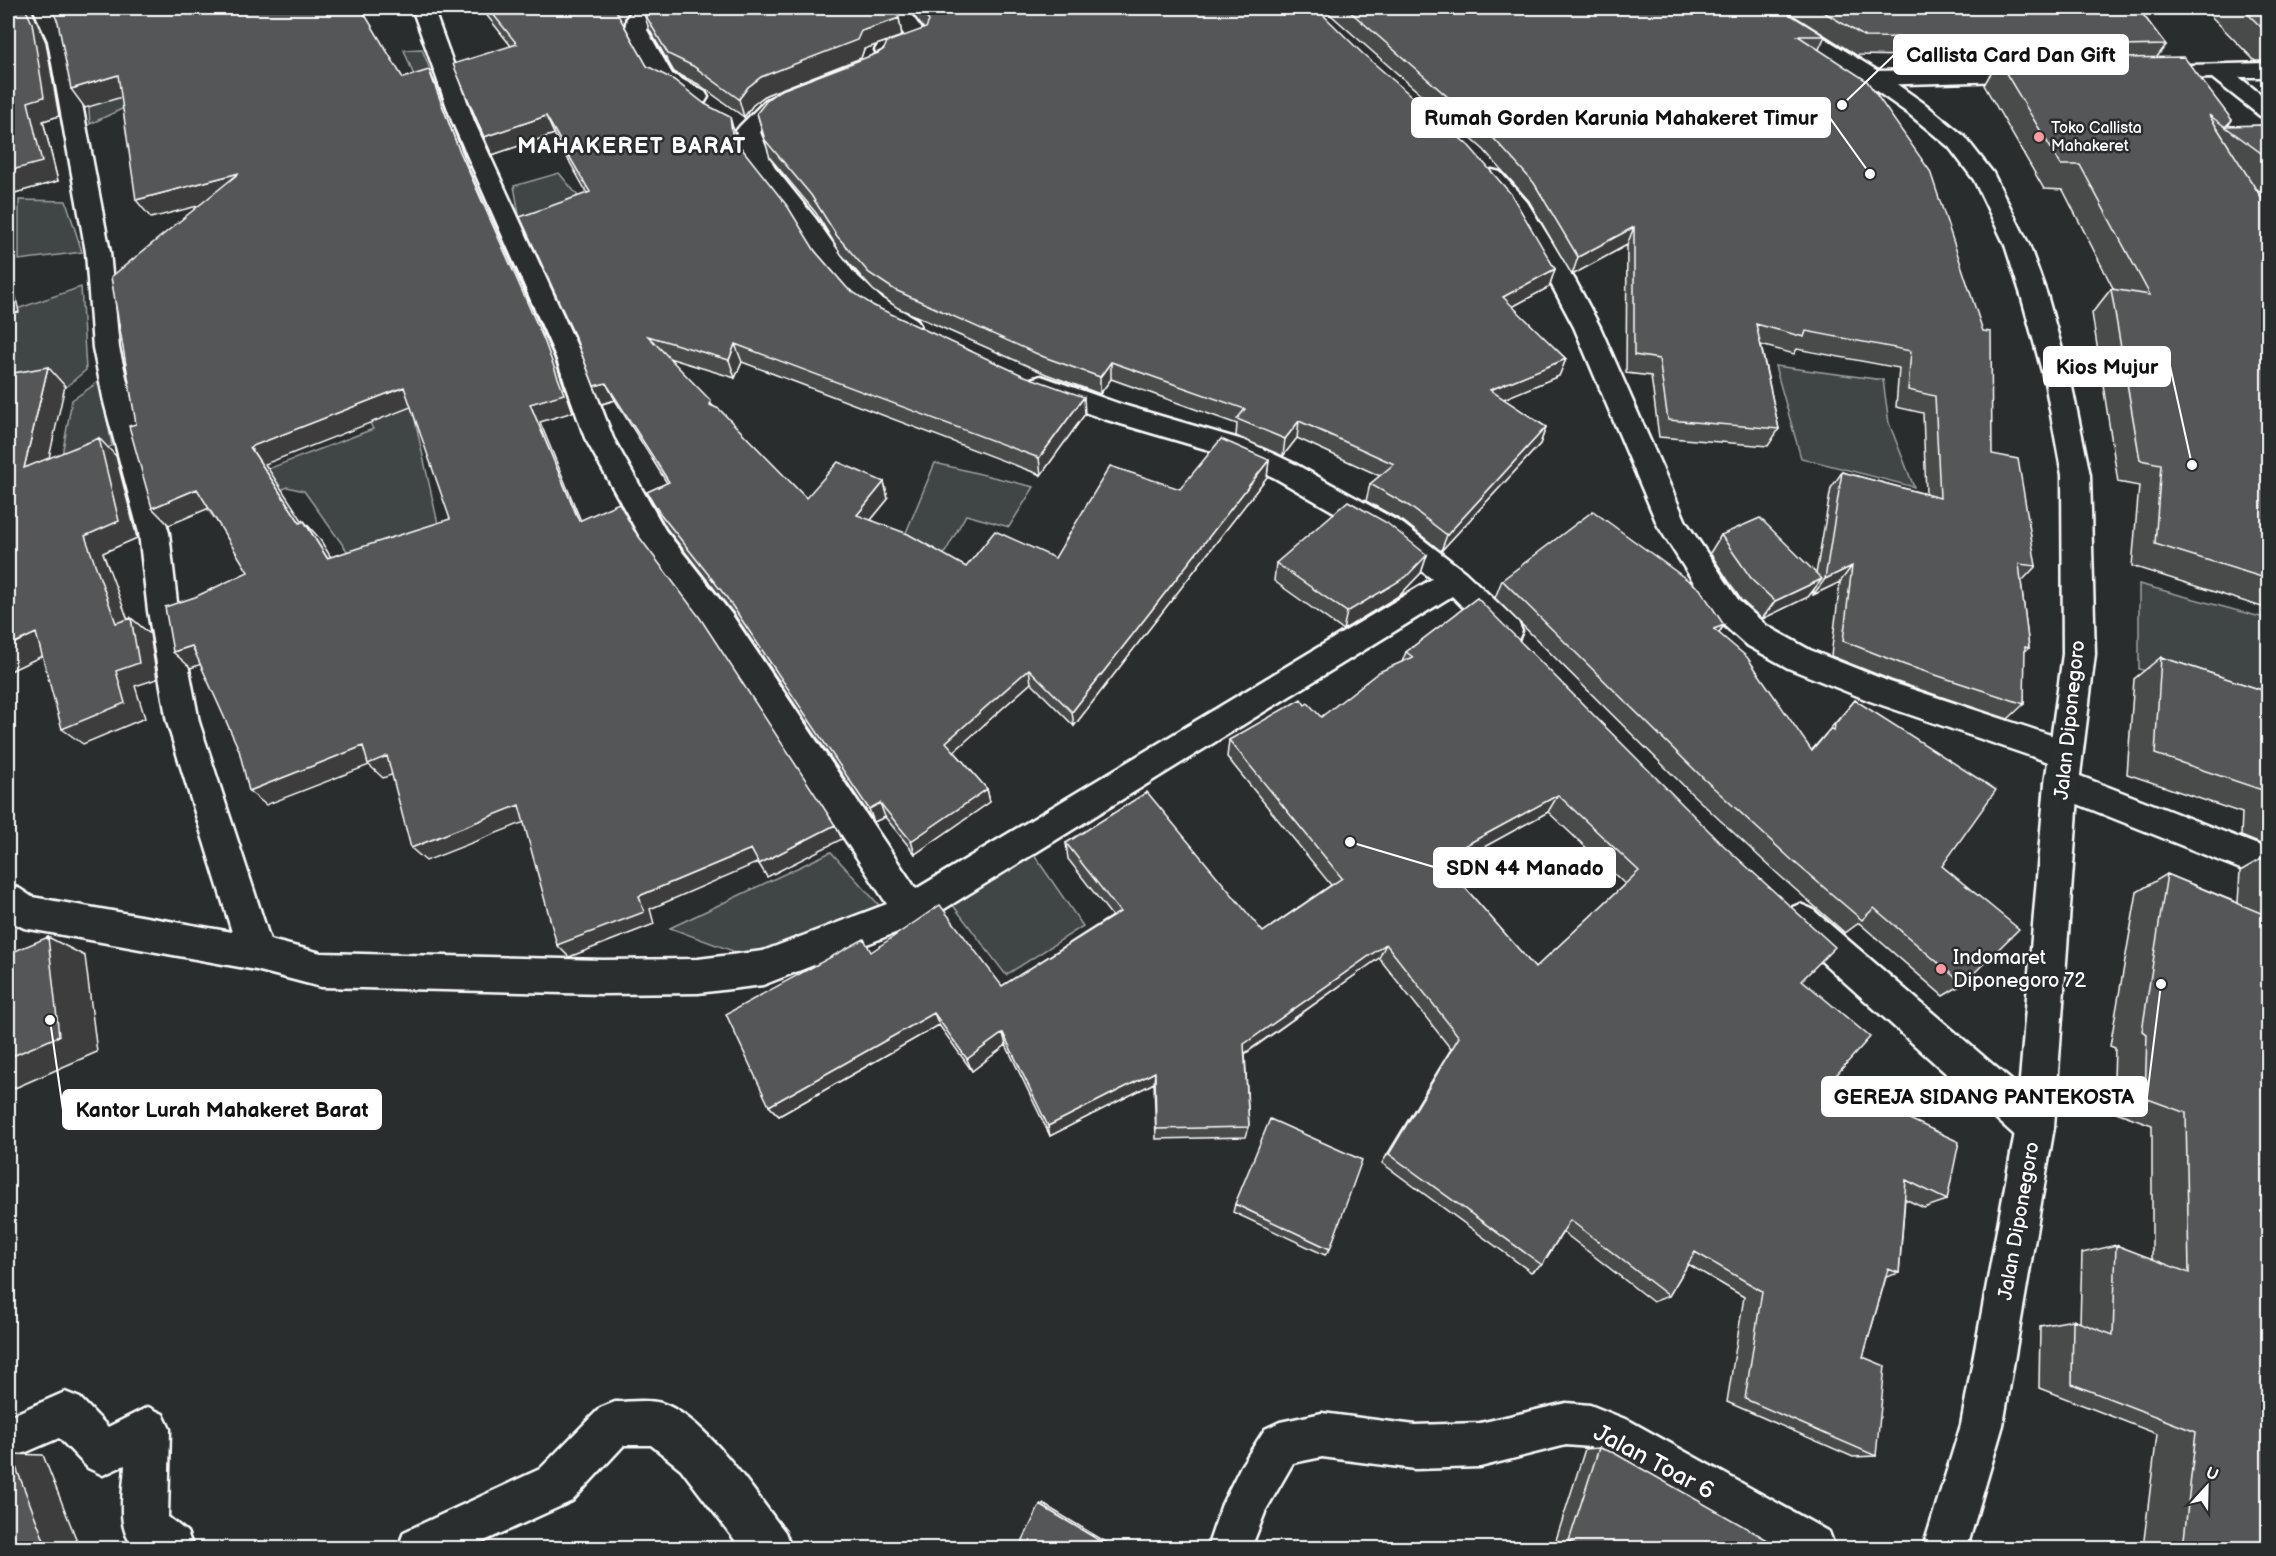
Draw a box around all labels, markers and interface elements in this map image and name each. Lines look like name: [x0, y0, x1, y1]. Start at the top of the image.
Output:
callout: Callista Card Dan Gift: [1894, 35, 2128, 74]
text: Callista Card Dan Gift: [1906, 43, 2116, 68]
callout: Rumah Gorden Karunia Mahakeret Timur: [1412, 98, 1830, 137]
text: Rumah Gorden Karunia Mahakeret Timur: [1424, 106, 1819, 131]
place label: Toko Callista Mahakeret: [2051, 119, 2142, 156]
marker: Toko Callista Mahakeret: [2032, 130, 2046, 144]
district label: MAHAKERET BARAT: [517, 133, 747, 160]
callout: Kios Mujur: [2044, 347, 2170, 386]
text: Kios Mujur: [2056, 355, 2159, 380]
street label: Jalan Diponegoro: [2050, 639, 2090, 801]
callout: SDN 44 Manado: [1434, 848, 1615, 887]
text: SDN 44 Manado: [1446, 856, 1604, 881]
place label: Indomaret Diponegoro 72: [1953, 946, 2086, 993]
marker: Indomaret Diponegoro 72: [1934, 962, 1948, 976]
callout: GEREJA SIDANG PANTEKOSTA: [1822, 1077, 2147, 1116]
text: GEREJA SIDANG PANTEKOSTA: [1834, 1085, 2134, 1110]
callout: Kantor Lurah Mahakeret Barat: [63, 1090, 381, 1129]
text: Kantor Lurah Mahakeret Barat: [75, 1098, 369, 1123]
street label: Jalan Diponegoro: [1993, 1140, 2045, 1302]
street label: Jalan Toar 6: [1589, 1418, 1719, 1506]
north arrow: [2177, 1457, 2237, 1517]
text: U: [2203, 1464, 2221, 1485]

